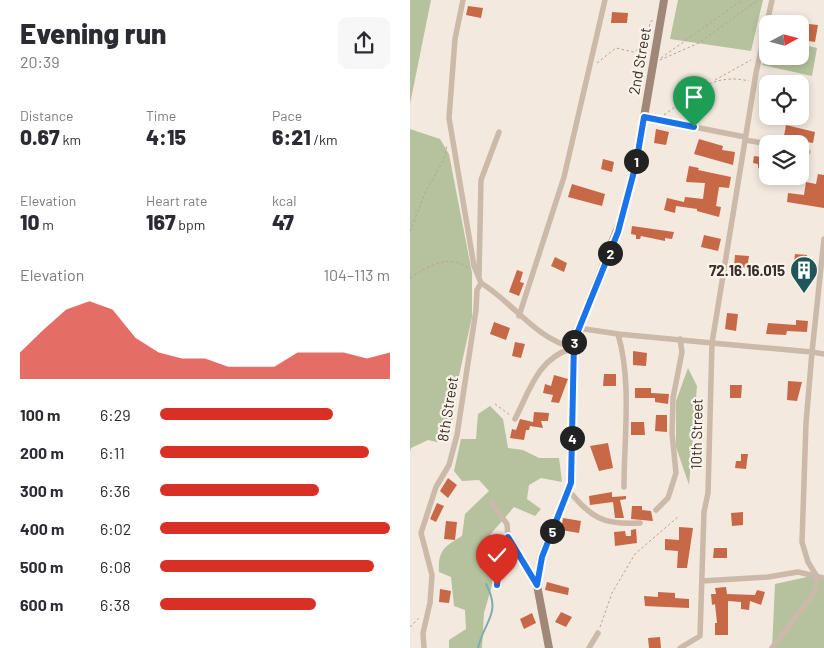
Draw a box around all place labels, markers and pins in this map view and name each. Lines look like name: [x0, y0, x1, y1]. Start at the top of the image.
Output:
pin: [673, 76, 715, 127]
pin: 1: [624, 148, 648, 174]
pin: 2: [598, 240, 622, 266]
building icon: 72.16.16.015: [789, 255, 819, 294]
place label: 72.16.16.015: [709, 261, 785, 279]
pin: 3: [562, 330, 586, 354]
pin: 4: [560, 426, 584, 450]
pin: 5: [540, 518, 564, 544]
pin: [476, 534, 518, 585]

